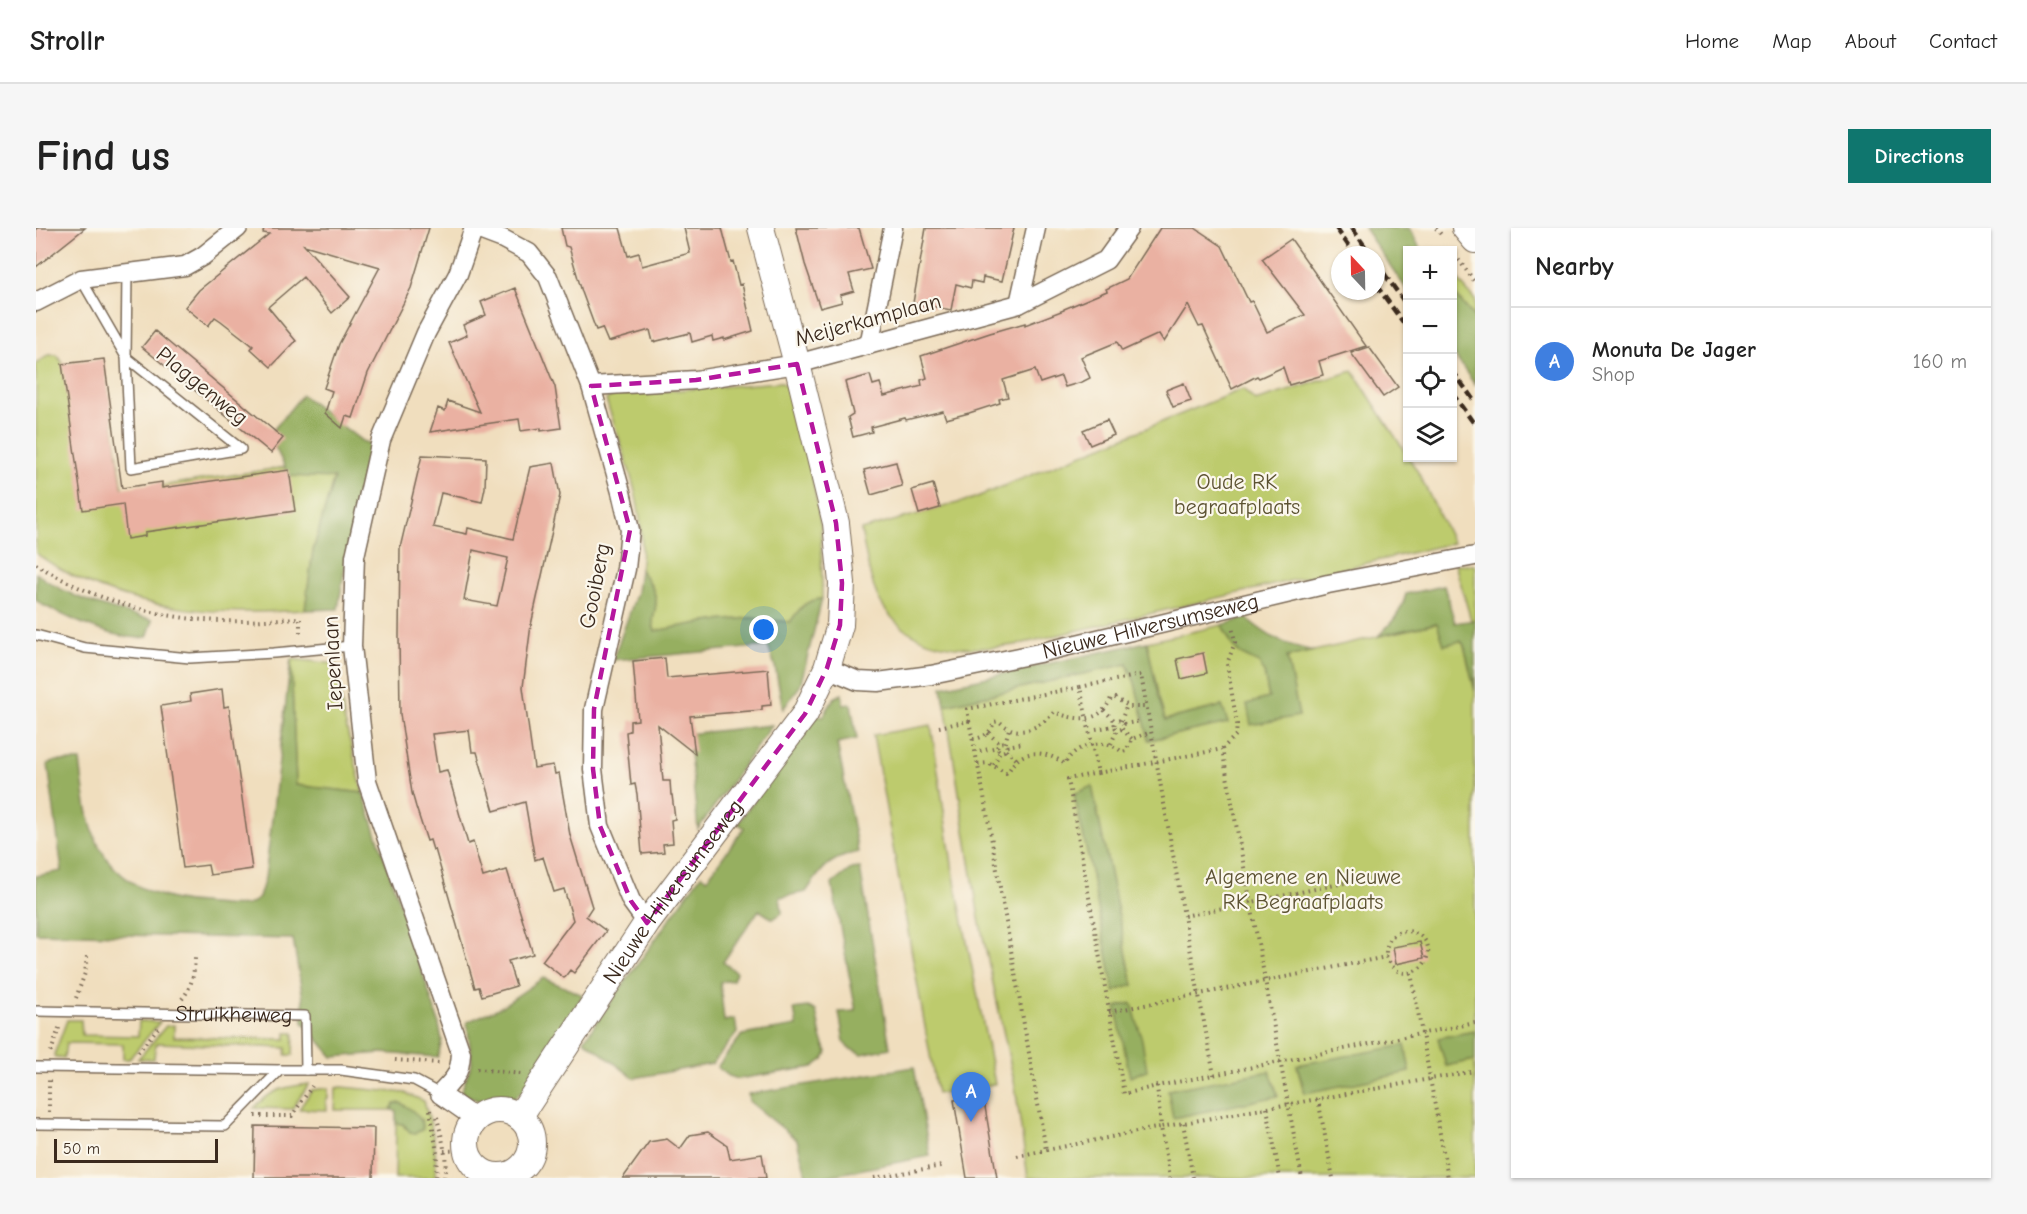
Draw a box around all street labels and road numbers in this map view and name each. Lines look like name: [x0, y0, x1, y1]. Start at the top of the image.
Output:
street label: Meijerkamplaan: [792, 288, 944, 352]
street label: Plaggenweg: [151, 341, 253, 431]
street label: Gooiberg: [574, 541, 616, 631]
street label: Nieuwe Hilversumseweg: [1040, 588, 1261, 665]
street label: Iepenlaan: [318, 615, 348, 711]
street label: Nieuwe Hilversumseweg: [598, 794, 749, 989]
street label: Struikheiweg: [175, 1001, 293, 1029]

